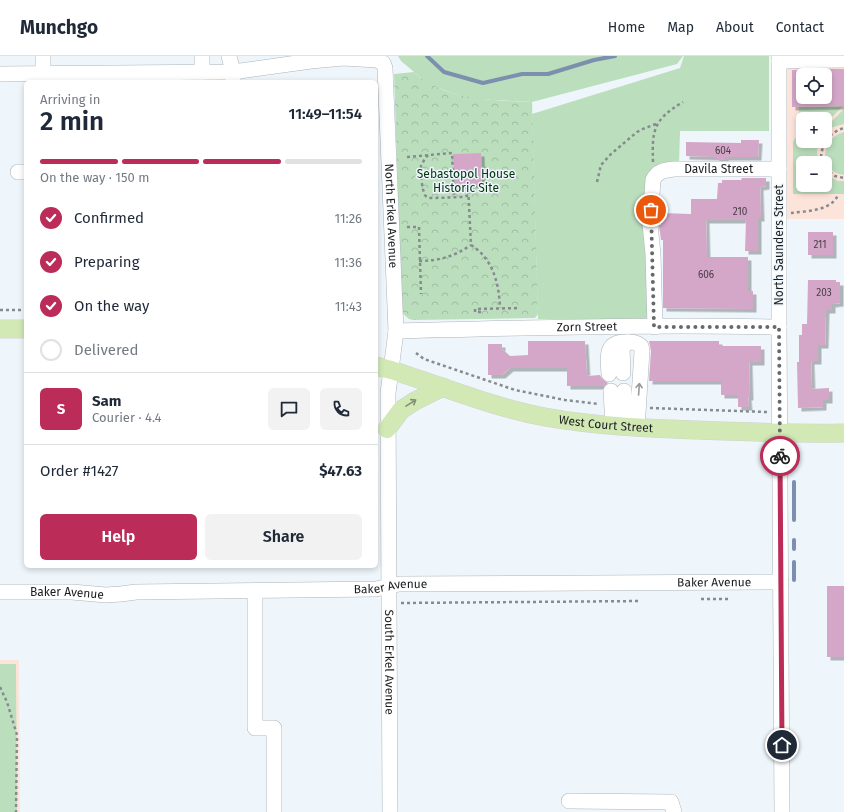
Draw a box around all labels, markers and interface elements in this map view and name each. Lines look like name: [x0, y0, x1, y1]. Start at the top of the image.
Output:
text: Munchgo: [20, 16, 98, 39]
text: Home: [608, 19, 645, 36]
text: Map: [667, 19, 694, 36]
text: About: [716, 19, 754, 36]
text: Contact: [776, 19, 824, 36]
map controls: [796, 68, 832, 192]
button: locate: [796, 68, 832, 104]
text: Arriving in: [40, 92, 100, 107]
text: 11:49–11:54: [289, 105, 362, 123]
text: 2 min: [40, 106, 104, 137]
button: +: [796, 112, 832, 148]
house number: 604: [715, 145, 732, 157]
button: −: [796, 156, 832, 192]
street label: Davila Street: [684, 162, 754, 176]
street label: North Erkel Avenue: [382, 163, 400, 268]
park label: Sebastopol House Historic Site: [417, 167, 515, 195]
text: On the way · 150 m: [40, 170, 149, 185]
street label: North Saunders Street: [772, 184, 786, 305]
pin: [634, 193, 668, 227]
icon: bag: [640, 199, 662, 221]
house number: 210: [733, 206, 748, 218]
icon: check: [40, 207, 62, 229]
text: Confirmed: [74, 209, 144, 227]
text: 11:26: [334, 211, 362, 226]
house number: 211: [813, 239, 827, 251]
icon: check: [40, 251, 62, 273]
text: Preparing: [74, 253, 139, 271]
text: 11:36: [334, 255, 362, 270]
house number: 606: [698, 269, 714, 281]
house number: 203: [816, 287, 832, 299]
icon: check: [40, 295, 62, 317]
text: On the way: [74, 297, 149, 315]
text: 11:43: [335, 299, 362, 314]
street label: Zorn Street: [557, 319, 618, 334]
text: Delivered: [74, 341, 138, 359]
one-way arrow: [636, 383, 643, 396]
button: chat: [268, 388, 310, 430]
button: phone: [320, 388, 362, 430]
text: Sam: [92, 392, 121, 410]
one-way arrow: [405, 399, 417, 407]
text: S: [57, 400, 65, 418]
text: Courier · 4.4: [92, 410, 162, 425]
street label: West Court Street: [558, 412, 654, 435]
courier: [760, 436, 800, 476]
icon: bike: [769, 445, 791, 467]
text: Order #1427: [40, 462, 119, 480]
text: $47.63: [319, 462, 362, 480]
button: Help: [40, 514, 197, 560]
button: Share: [205, 514, 362, 560]
street label: Baker Avenue: [677, 575, 751, 590]
street label: Baker Avenue: [354, 577, 427, 596]
street label: Baker Avenue: [30, 585, 105, 602]
street label: South Erkel Avenue: [382, 610, 397, 715]
pin: [765, 728, 799, 762]
icon: home: [771, 734, 793, 756]

